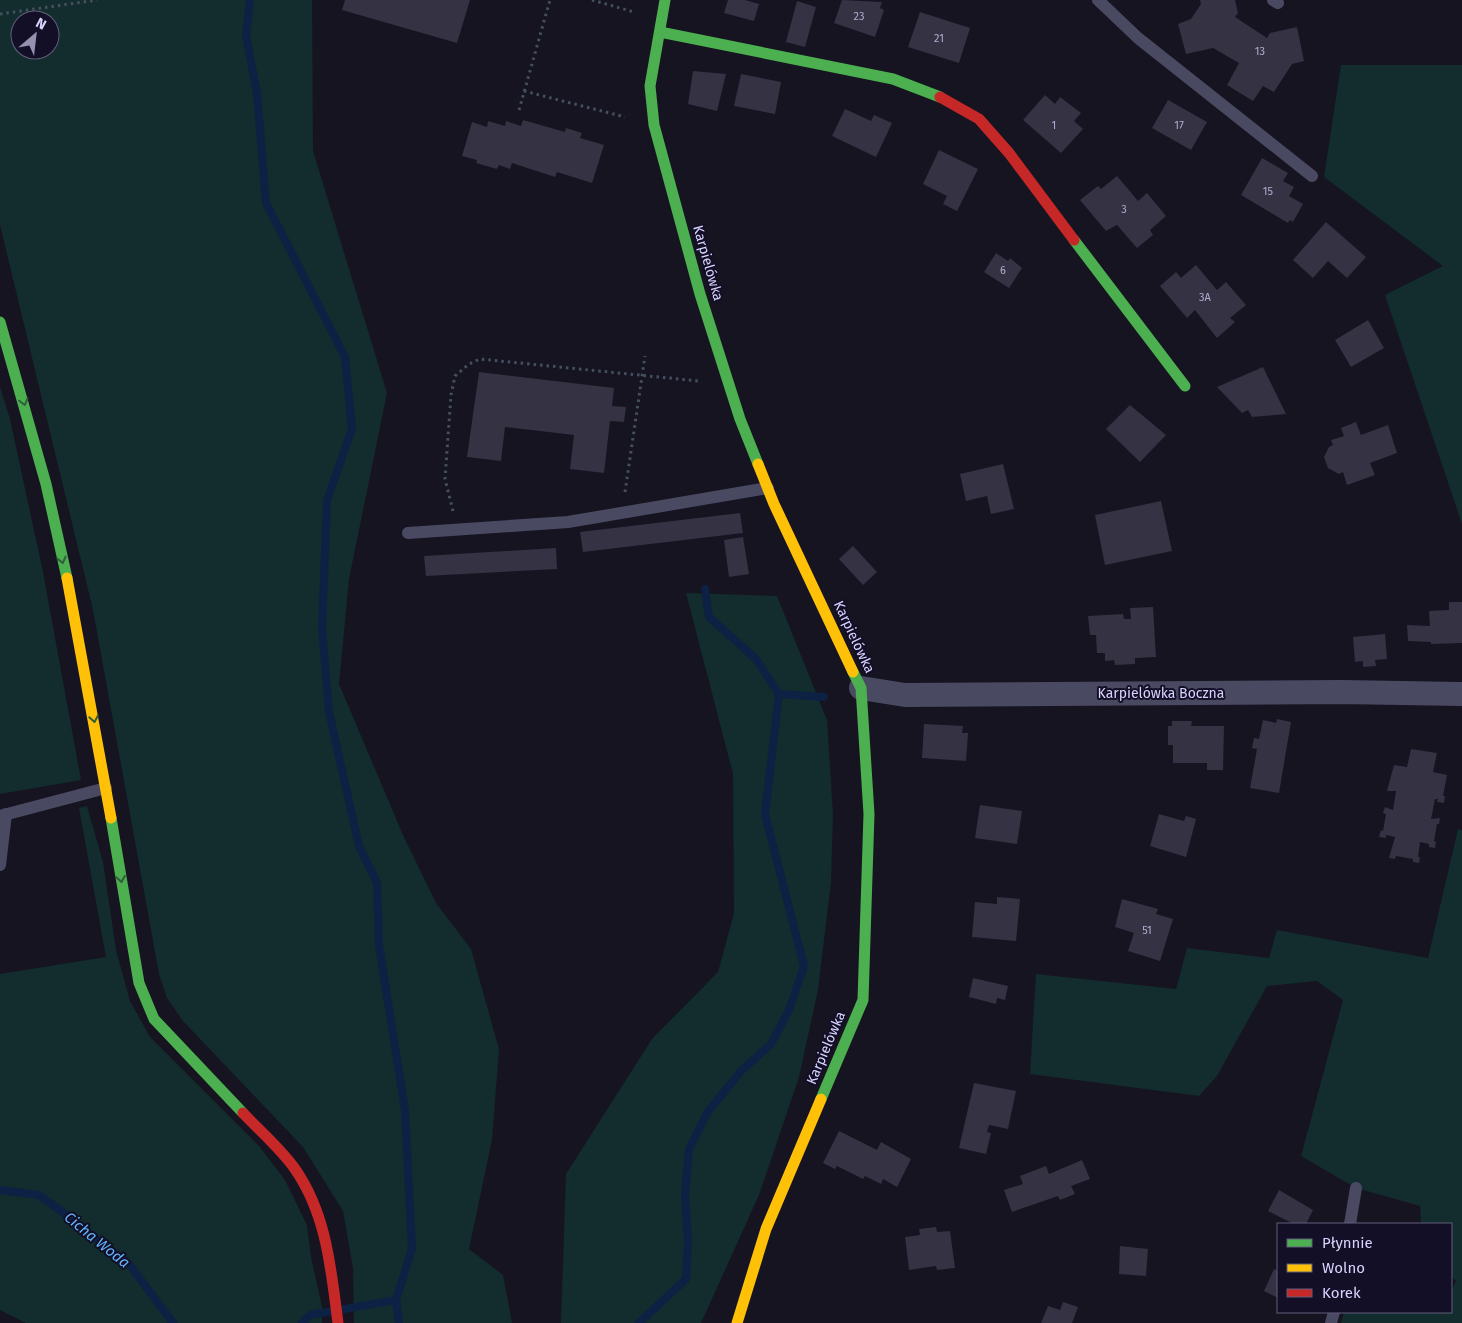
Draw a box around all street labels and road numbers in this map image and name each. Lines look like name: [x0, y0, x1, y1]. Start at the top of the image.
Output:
street label: Karpielówka: [689, 223, 727, 303]
street label: Karpielówka: [830, 598, 878, 676]
street label: Karpielówka Boczna: [1098, 685, 1224, 702]
street label: Karpielówka: [803, 1009, 849, 1087]

